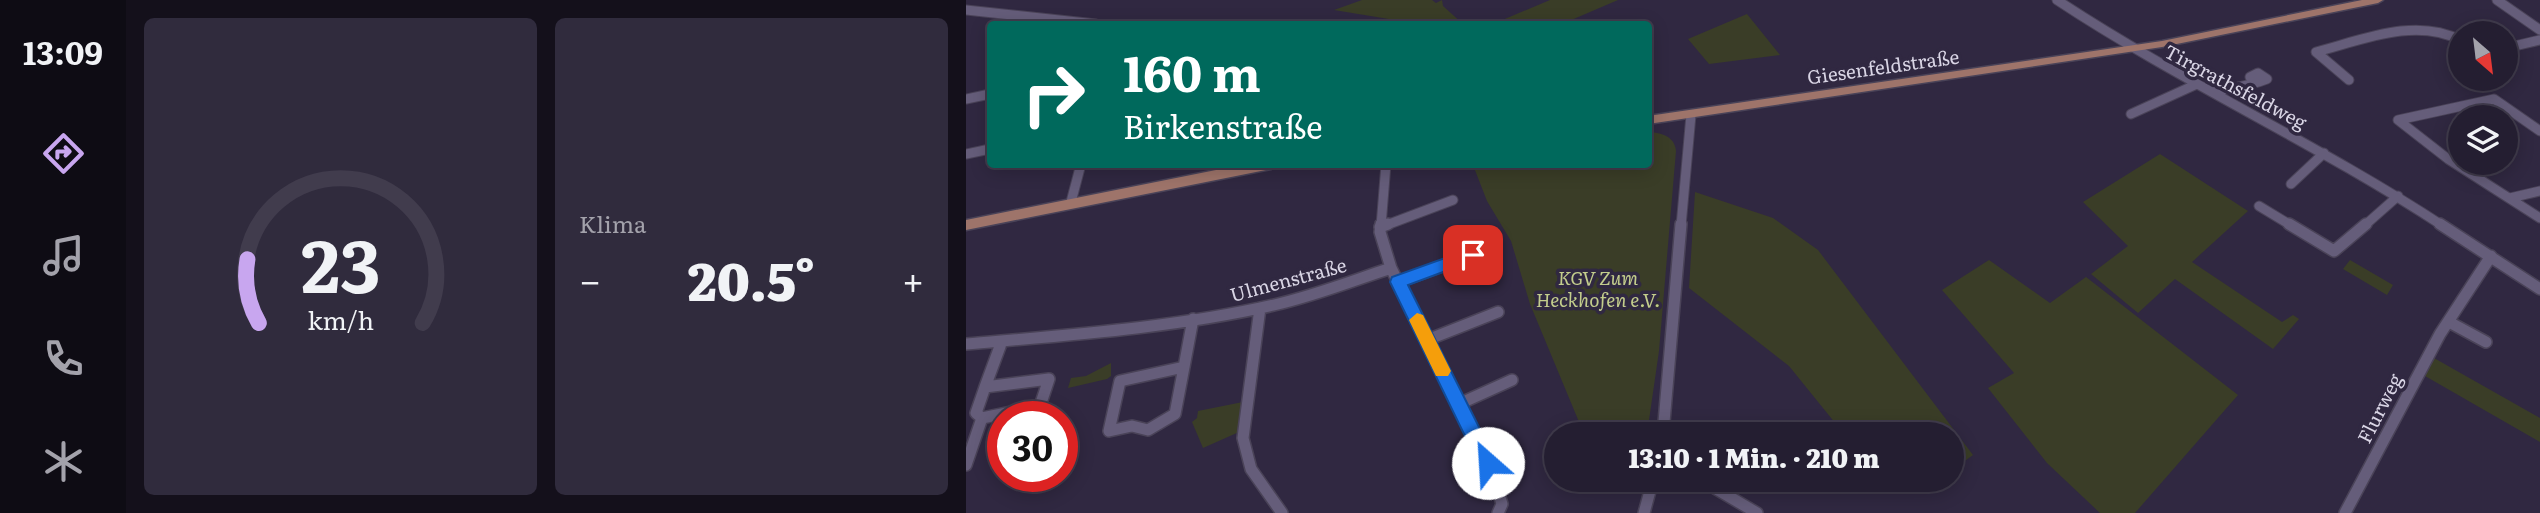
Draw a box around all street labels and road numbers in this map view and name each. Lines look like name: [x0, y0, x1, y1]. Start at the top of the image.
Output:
street label: Tirgrathsfeldweg: [2160, 37, 2313, 136]
street label: Giesenfeldstraße: [1805, 41, 1961, 91]
street label: Ulmenstraße: [1227, 250, 1350, 308]
street label: Flurweg: [2350, 368, 2409, 448]

